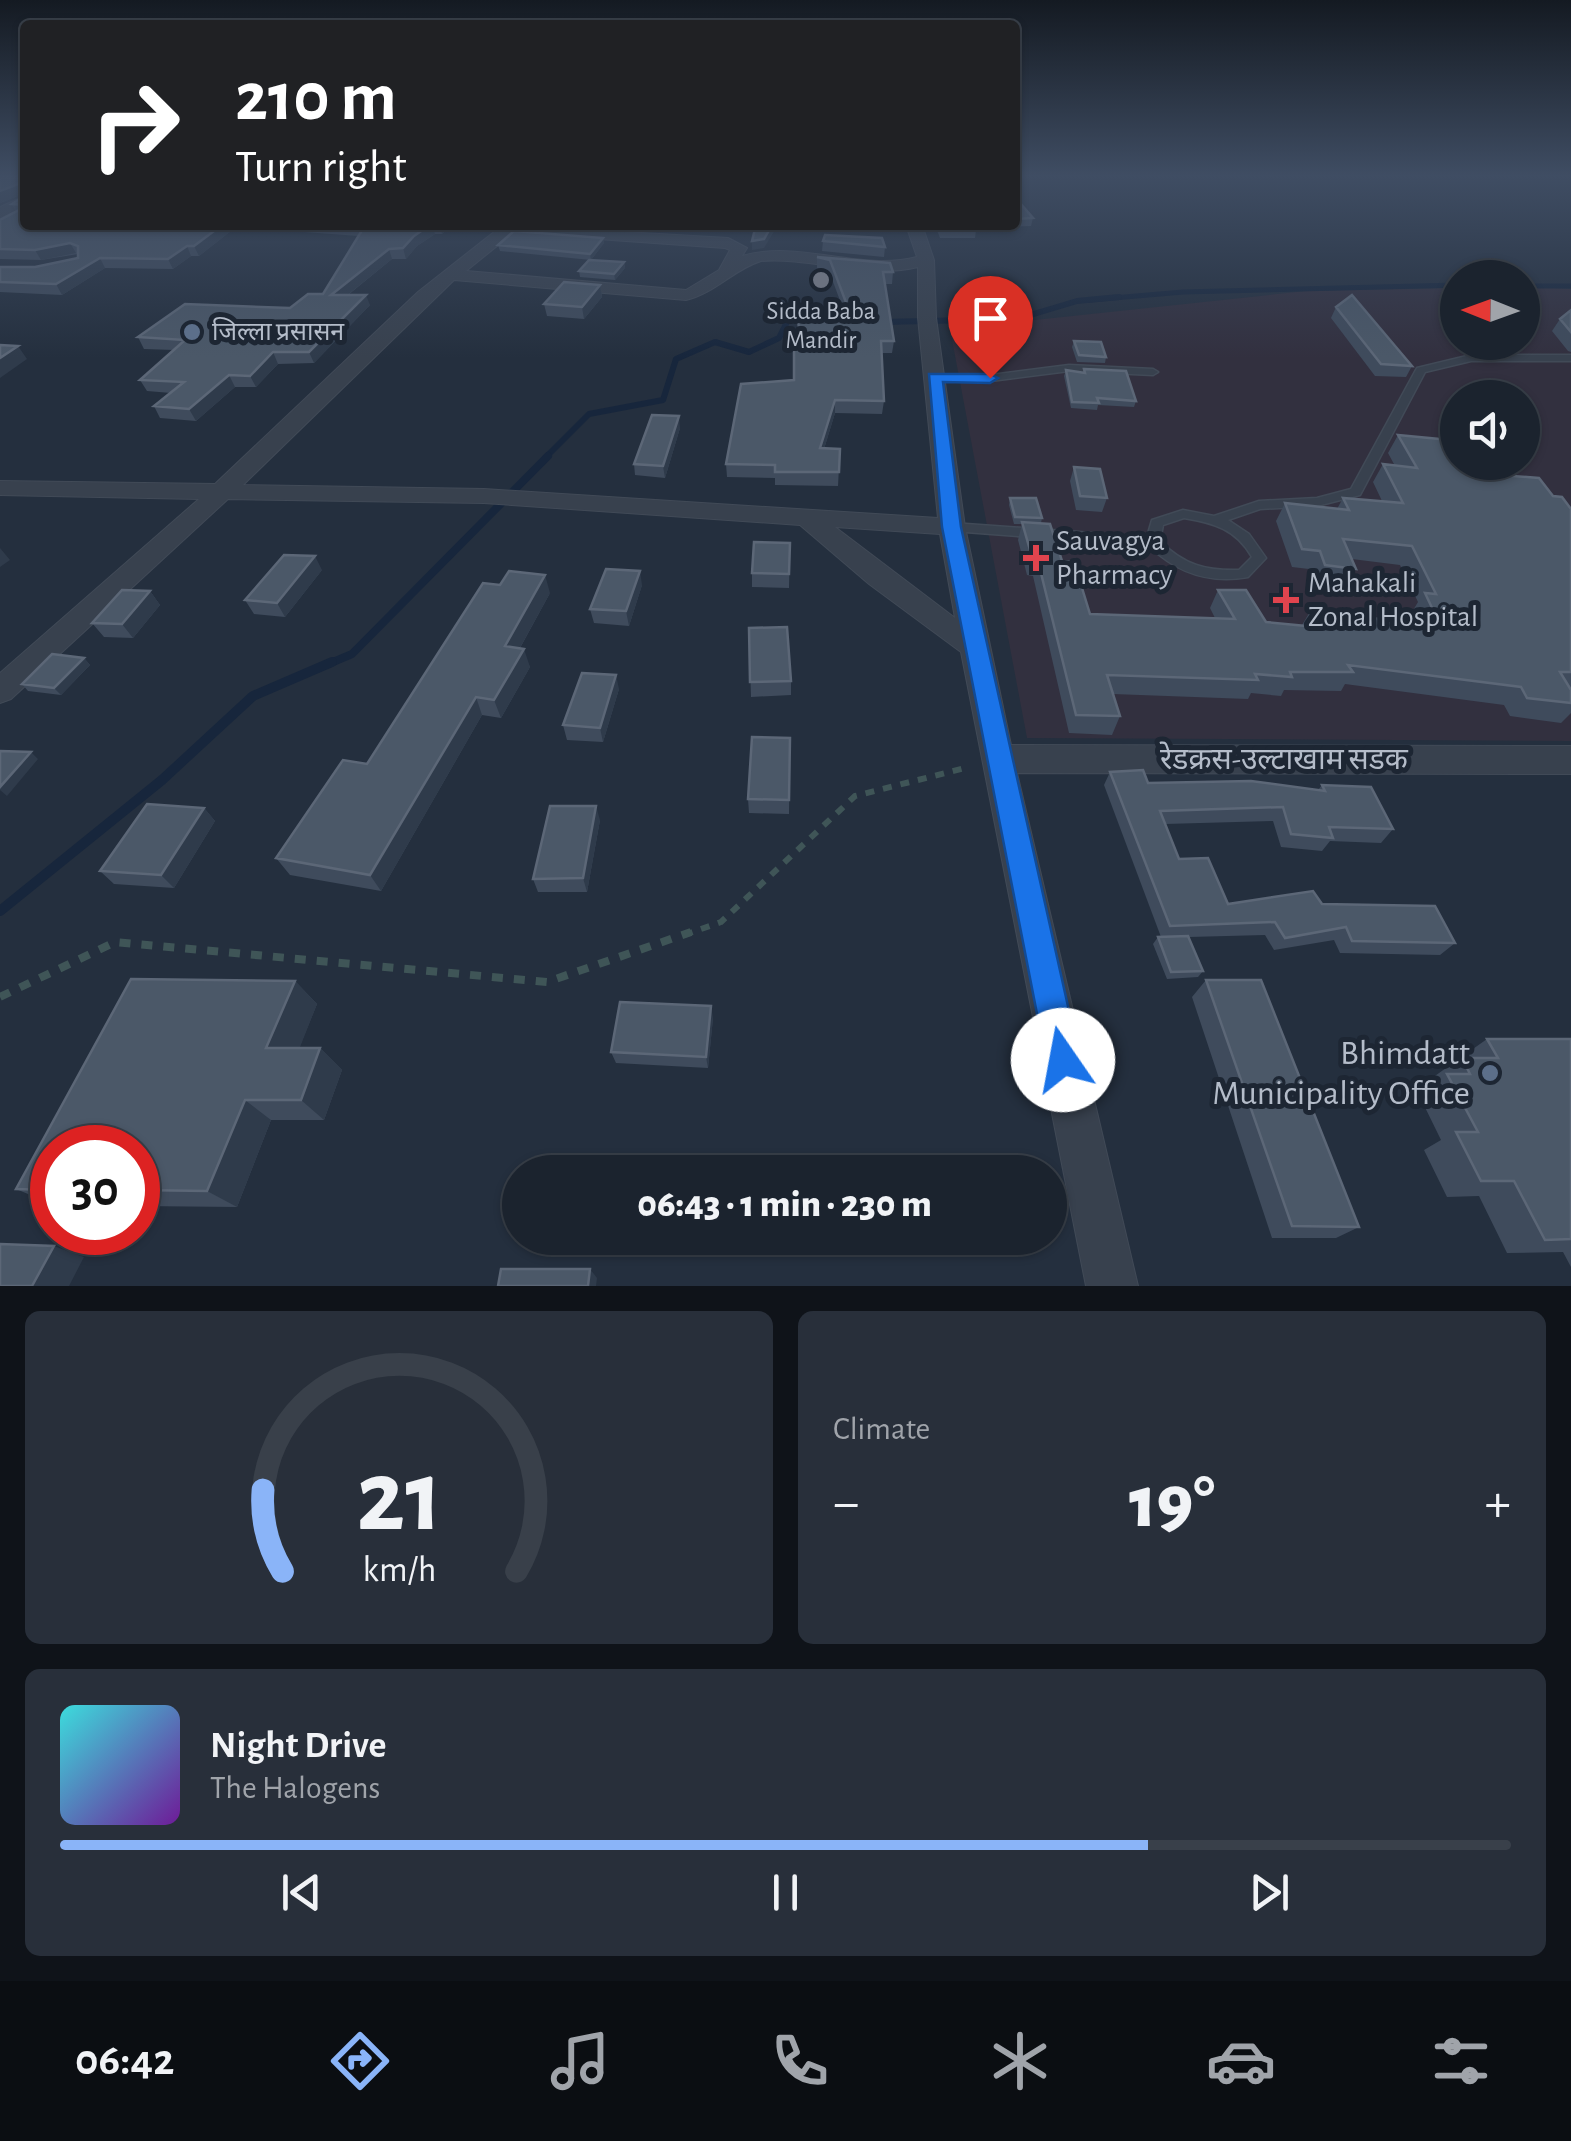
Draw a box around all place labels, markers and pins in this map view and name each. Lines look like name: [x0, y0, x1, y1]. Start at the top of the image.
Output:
marker: Sidda Baba Mandir: [810, 269, 832, 291]
pin: [948, 276, 1033, 379]
place label: Sidda Baba Mandir: [767, 299, 875, 353]
place label: जिल्ला प्रसासन: [212, 317, 345, 345]
marker: जिल्ला प्रसासन: [181, 321, 203, 343]
place label: Sauvagya Pharmacy: [1056, 526, 1173, 590]
marker: Sauvagya Pharmacy: [1025, 547, 1047, 569]
place label: Mahakali Zonal Hospital: [1308, 568, 1478, 632]
marker: Mahakali Zonal Hospital: [1273, 587, 1299, 613]
place label: Bhimdatt Municipality Office: [1212, 1036, 1470, 1111]
marker: Bhimdatt Municipality Office: [1479, 1062, 1501, 1084]

